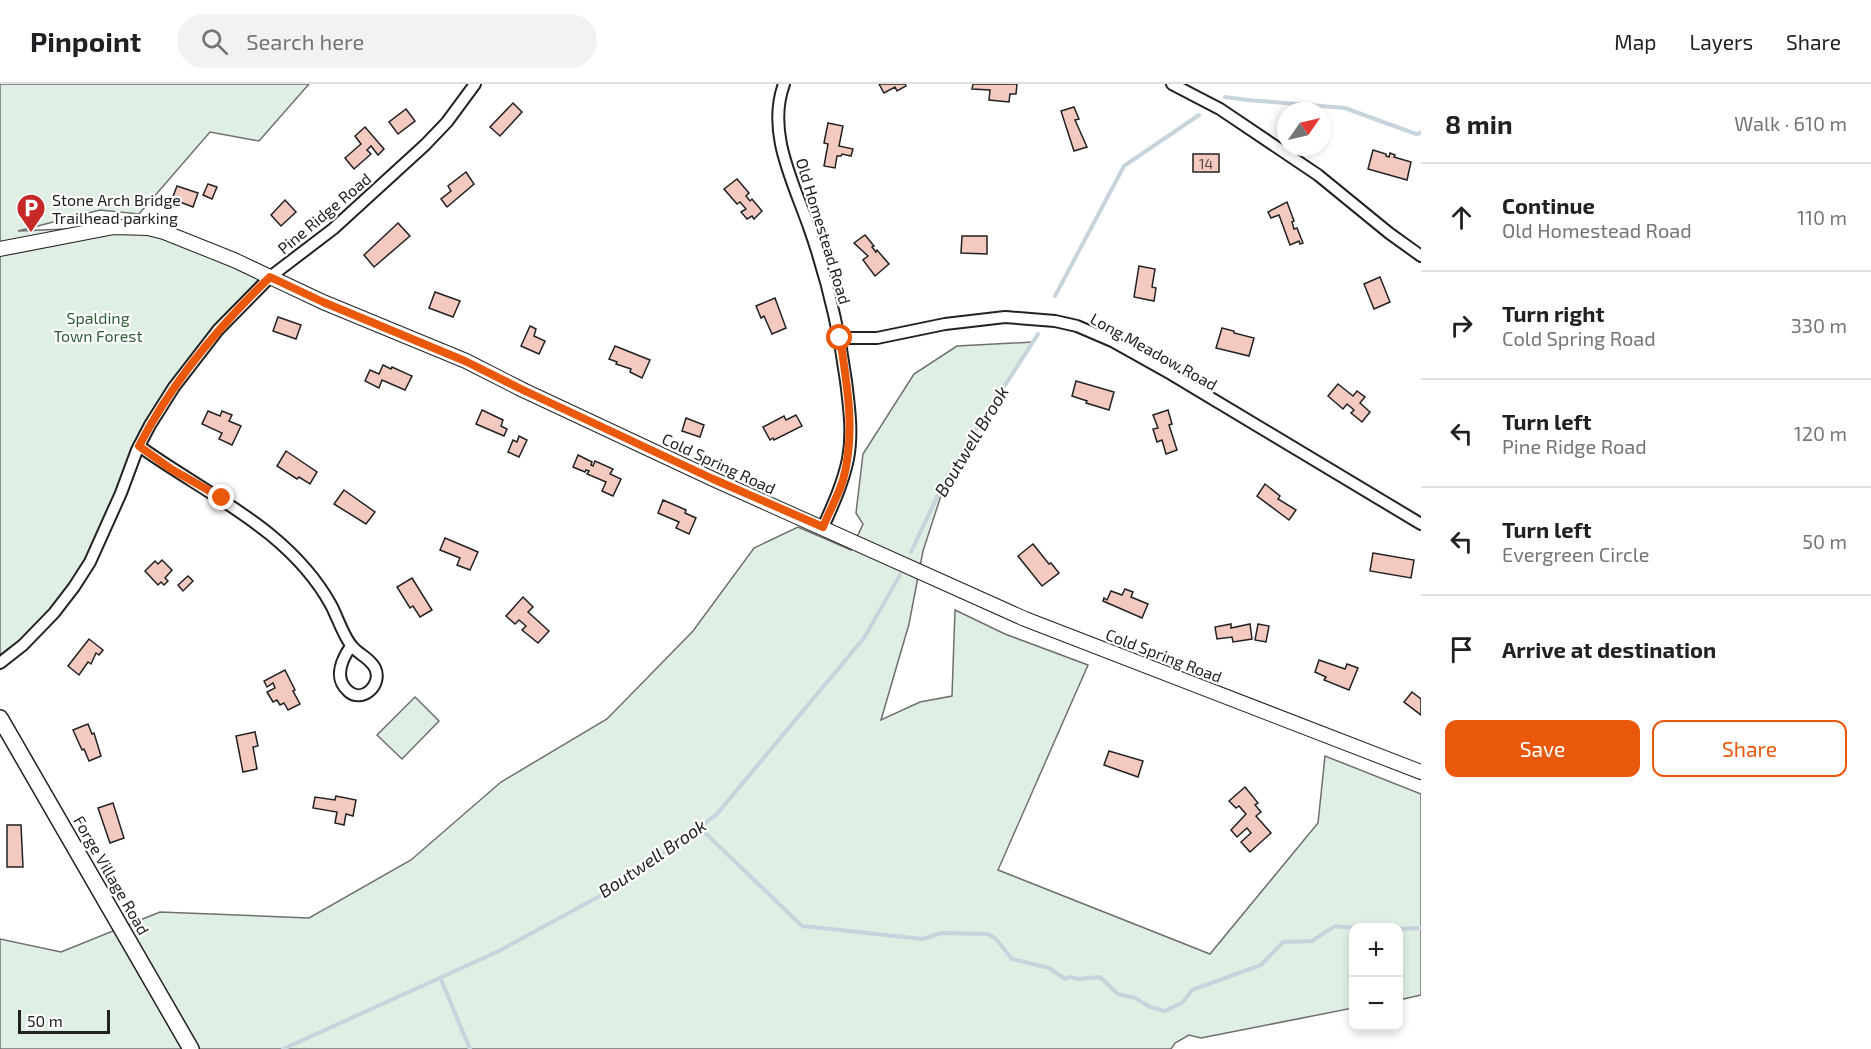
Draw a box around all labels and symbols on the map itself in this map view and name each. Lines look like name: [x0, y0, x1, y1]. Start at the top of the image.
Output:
north arrow: [1277, 102, 1331, 156]
house number: 14: [1199, 155, 1213, 172]
street label: Old Homestead Road: [793, 156, 855, 306]
street label: Pine Ridge Road: [274, 169, 374, 257]
place label: Stone Arch Bridge Trailhead parking: [52, 190, 181, 227]
parking icon: Stone Arch Bridge Trailhead parking: [15, 192, 47, 234]
park label: Spalding Town Forest: [53, 308, 143, 345]
street label: Long Meadow Road: [1087, 308, 1221, 394]
route start: [826, 324, 852, 350]
water label: Boutwell Brook: [929, 382, 1013, 500]
street label: Cold Spring Road: [659, 428, 779, 498]
route end: [208, 484, 234, 510]
street label: Cold Spring Road: [1103, 624, 1225, 686]
street label: Forge Village Road: [70, 812, 154, 938]
water label: Boutwell Brook: [594, 814, 710, 902]
scale bar: [18, 1007, 110, 1034]

